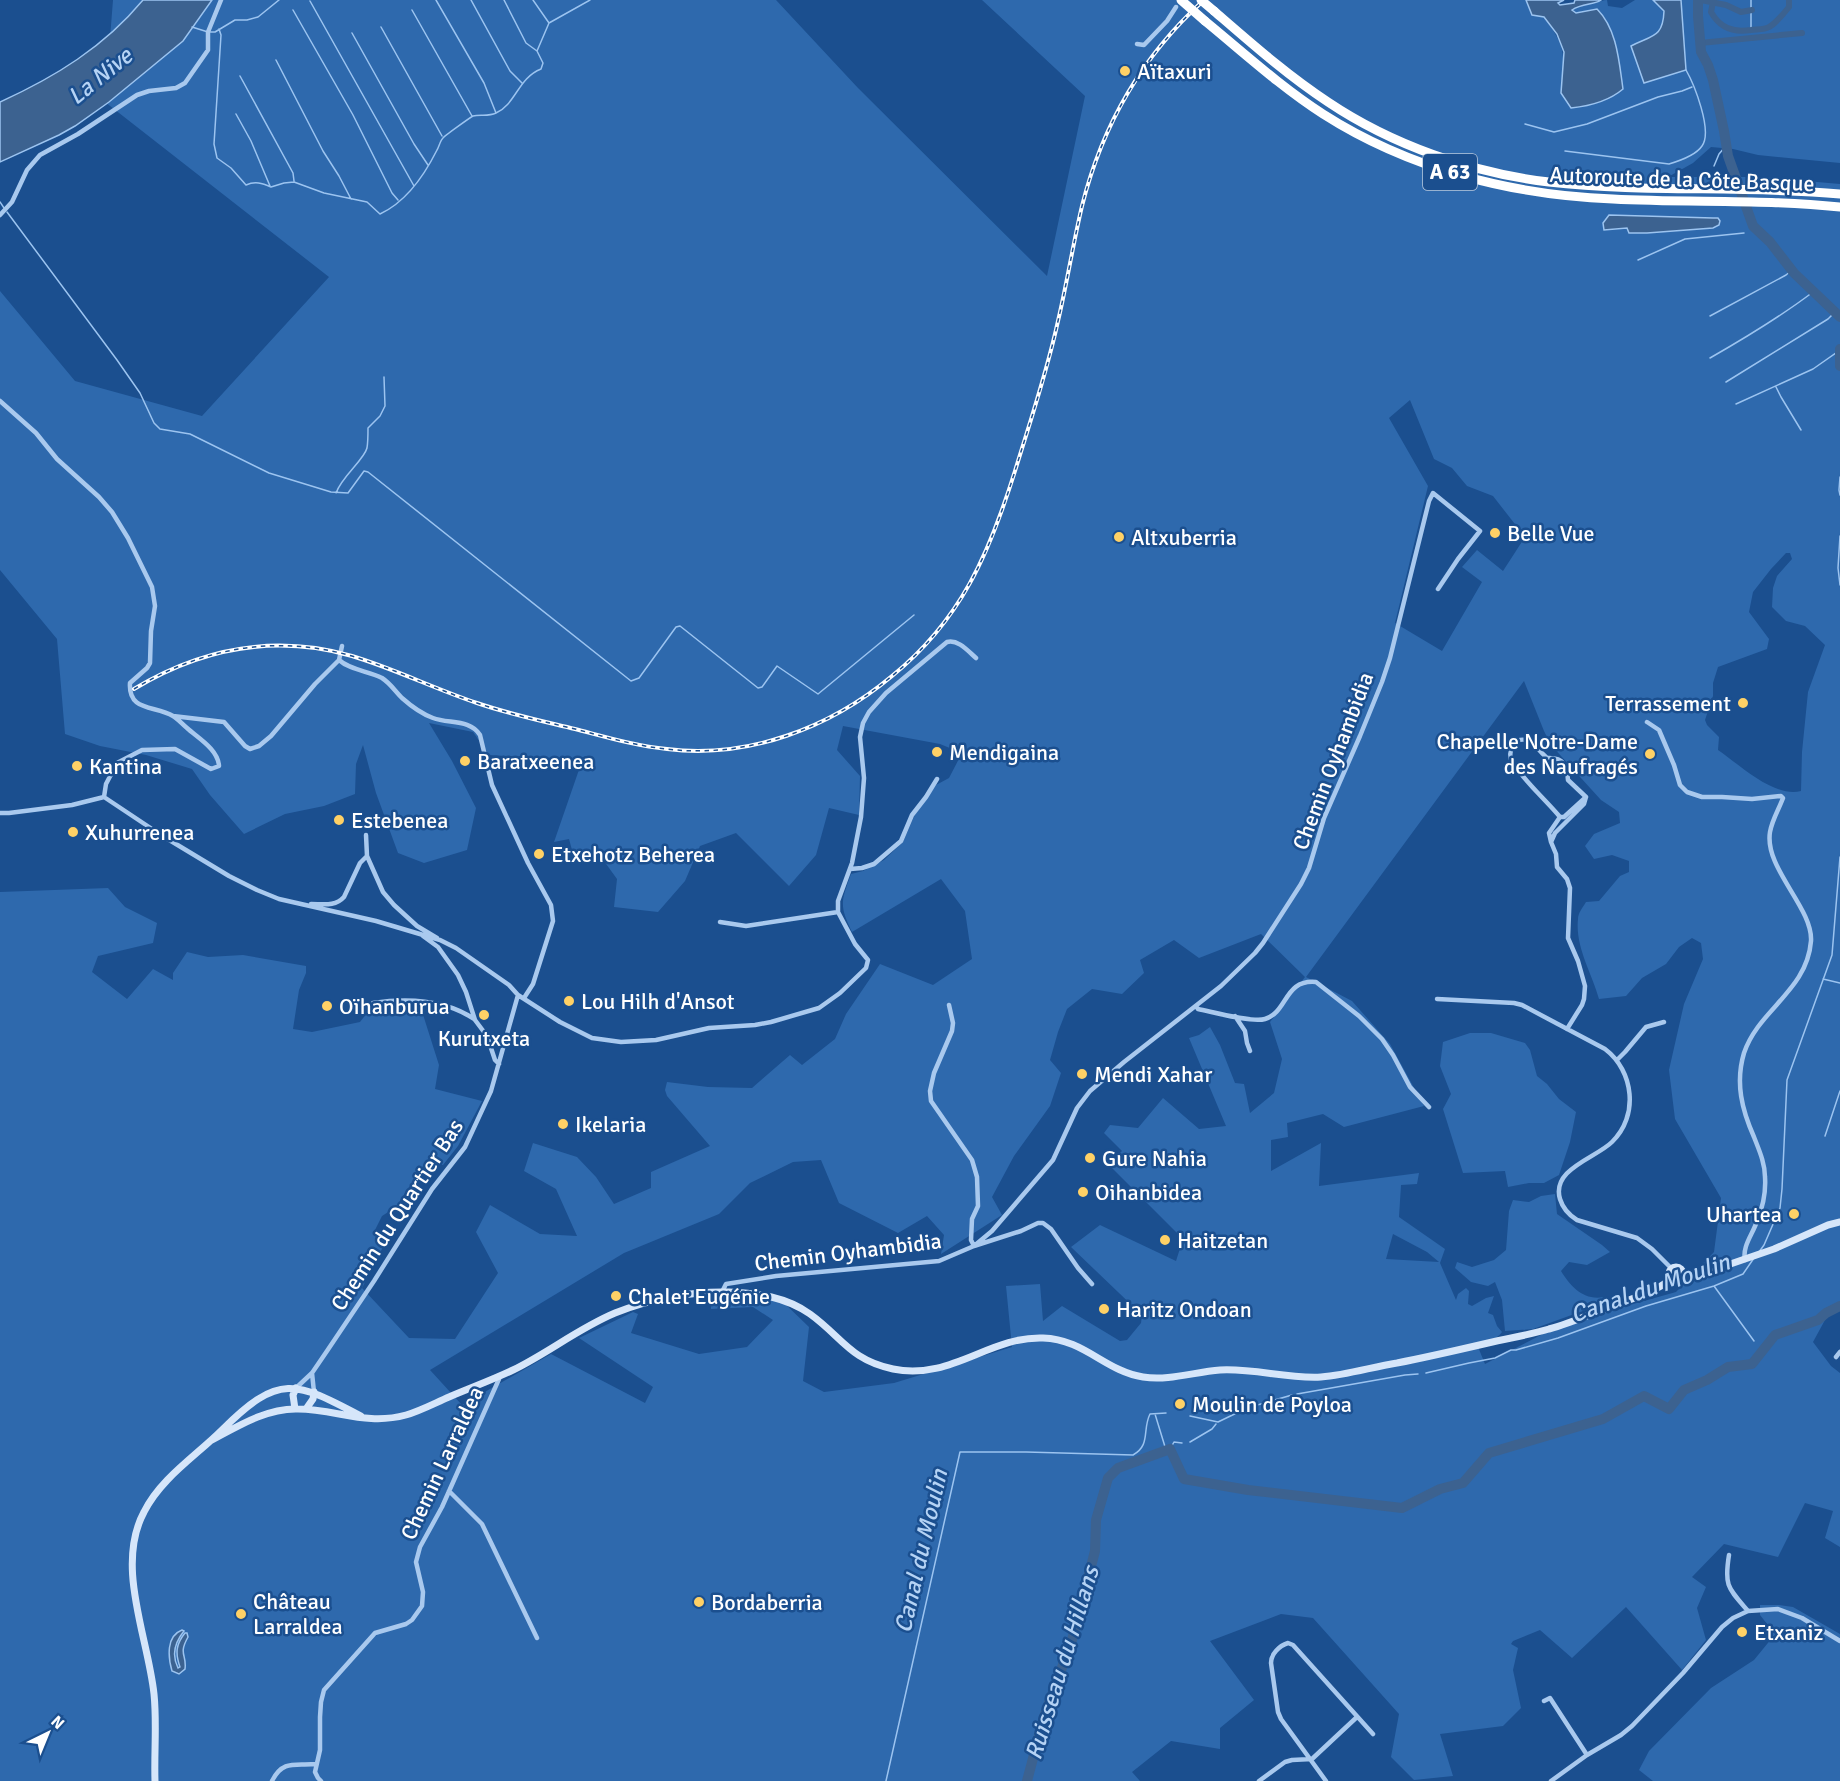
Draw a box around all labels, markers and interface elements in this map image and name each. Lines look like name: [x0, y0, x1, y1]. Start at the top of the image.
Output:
water label: La Nive: [61, 40, 139, 111]
place label: Aïtaxuri: [1137, 58, 1212, 85]
marker: Aïtaxuri: [1118, 64, 1132, 78]
road number: A 63: [1423, 154, 1477, 190]
street label: Autoroute de la Côte Basque: [1549, 161, 1815, 197]
place label: Belle Vue: [1507, 520, 1595, 547]
place label: Altxuberria: [1131, 524, 1237, 551]
marker: Belle Vue: [1488, 526, 1502, 540]
marker: Altxuberria: [1112, 530, 1126, 544]
street label: Chemin Oyhambidia: [1287, 668, 1379, 854]
place label: Terrassement: [1605, 690, 1731, 717]
marker: Terrassement: [1736, 696, 1750, 710]
place label: Chapelle Notre-Dame des Naufragés: [1437, 728, 1638, 780]
place label: Mendigaina: [949, 739, 1059, 766]
marker: Mendigaina: [930, 745, 944, 759]
marker: Chapelle Notre-Dame des Naufragés: [1643, 747, 1657, 761]
place label: Baratxeenea: [477, 748, 594, 775]
place label: Kantina: [89, 753, 162, 780]
marker: Baratxeenea: [458, 754, 472, 768]
marker: Kantina: [70, 759, 84, 773]
place label: Estebenea: [351, 807, 448, 834]
marker: Estebenea: [332, 813, 346, 827]
place label: Xuhurrenea: [85, 819, 194, 846]
marker: Xuhurrenea: [66, 825, 80, 839]
place label: Etxehotz Beherea: [551, 841, 715, 868]
marker: Etxehotz Beherea: [532, 847, 546, 861]
place label: Lou Hilh d'Ansot: [581, 988, 735, 1015]
place label: Oïhanburua: [339, 993, 450, 1020]
marker: Lou Hilh d'Ansot: [562, 994, 576, 1008]
marker: Oïhanburua: [320, 999, 334, 1013]
marker: Kurutxeta: [477, 1008, 491, 1022]
place label: Kurutxeta: [438, 1025, 530, 1052]
place label: Mendi Xahar: [1094, 1061, 1212, 1088]
marker: Mendi Xahar: [1075, 1067, 1089, 1081]
place label: Ikelaria: [575, 1111, 646, 1138]
street label: Chemin du Quartier Bas: [325, 1114, 469, 1316]
marker: Ikelaria: [556, 1117, 570, 1131]
place label: Gure Nahia: [1102, 1145, 1207, 1172]
marker: Gure Nahia: [1083, 1151, 1097, 1165]
place label: Oihanbidea: [1095, 1179, 1202, 1206]
marker: Oihanbidea: [1076, 1185, 1090, 1199]
place label: Uhartea: [1706, 1201, 1782, 1228]
marker: Uhartea: [1787, 1207, 1801, 1221]
street label: Chemin Oyhambidia: [753, 1227, 943, 1277]
place label: Haitzetan: [1177, 1227, 1268, 1254]
marker: Haitzetan: [1158, 1233, 1172, 1247]
water label: Canal du Moulin: [1566, 1246, 1735, 1329]
place label: Chalet Eugénie: [628, 1283, 770, 1310]
marker: Chalet Eugénie: [609, 1289, 623, 1303]
place label: Haritz Ondoan: [1116, 1296, 1252, 1323]
marker: Haritz Ondoan: [1097, 1302, 1111, 1316]
street label: Chemin Larraldea: [395, 1382, 489, 1544]
place label: Moulin de Poyloa: [1192, 1391, 1352, 1418]
marker: Moulin de Poyloa: [1173, 1397, 1187, 1411]
water label: Canal du Moulin: [888, 1466, 955, 1636]
water label: Ruisseau du Hillans: [1018, 1560, 1106, 1763]
place label: Château Larraldea: [253, 1588, 343, 1640]
place label: Bordaberria: [711, 1589, 823, 1616]
marker: Bordaberria: [692, 1595, 706, 1609]
marker: Château Larraldea: [234, 1607, 248, 1621]
place label: Etxaniz: [1754, 1619, 1823, 1646]
marker: Etxaniz: [1735, 1625, 1749, 1639]
north arrow: [18, 1703, 78, 1763]
text: N: [47, 1712, 68, 1734]

